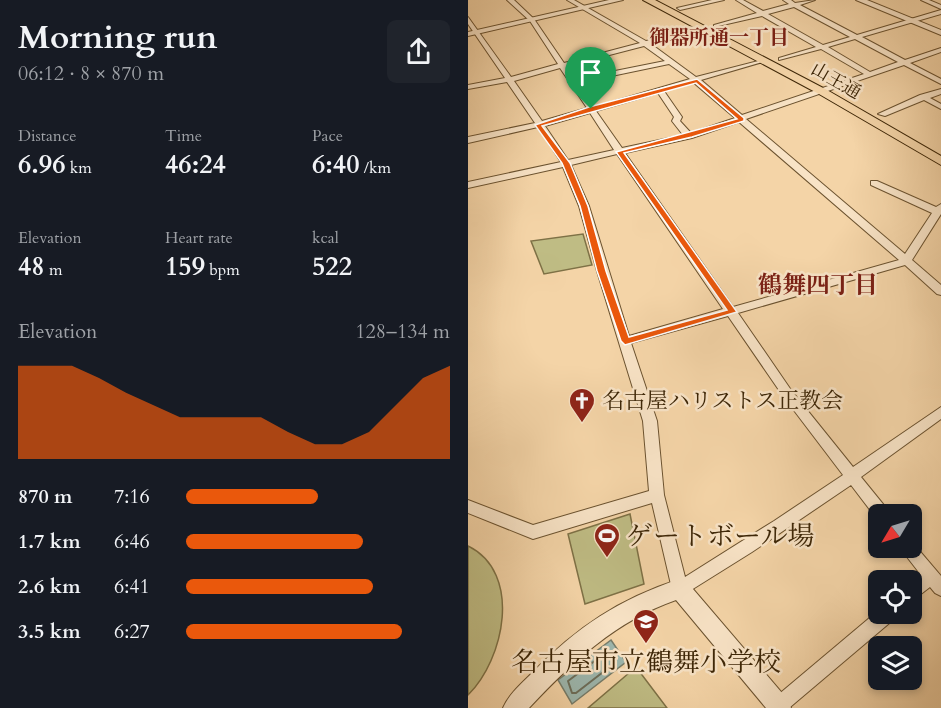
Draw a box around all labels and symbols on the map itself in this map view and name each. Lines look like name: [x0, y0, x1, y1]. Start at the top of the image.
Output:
district label: 御器所通一丁目: [649, 24, 789, 51]
pin: [565, 47, 616, 109]
street label: 山王通: [806, 57, 866, 105]
district label: 鶴舞四丁目: [758, 269, 878, 302]
church icon: 名古屋ハリストス正教会: [567, 386, 597, 424]
place label: 名古屋ハリストス正教会: [602, 386, 843, 416]
north arrow: [868, 504, 922, 558]
place label: ゲートボール場: [626, 518, 814, 555]
sports icon: ゲートボール場: [592, 521, 622, 559]
school or university icon: 名古屋市立鶴舞小学校: [631, 607, 661, 645]
place label: 名古屋市立鶴舞小学校: [511, 644, 781, 681]

